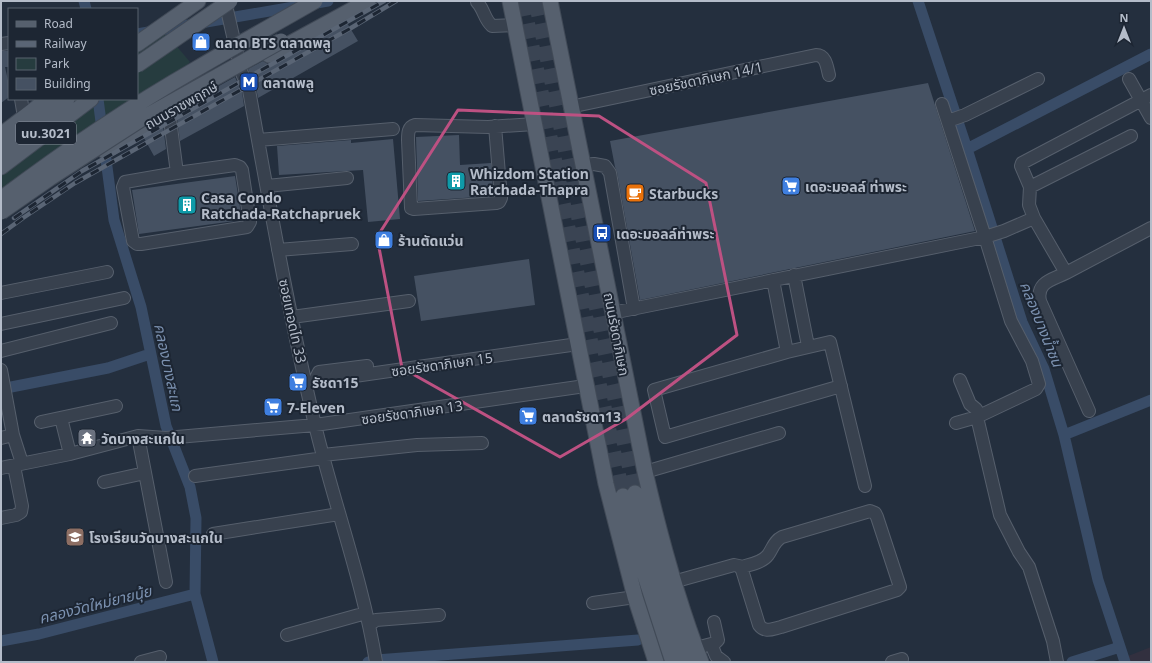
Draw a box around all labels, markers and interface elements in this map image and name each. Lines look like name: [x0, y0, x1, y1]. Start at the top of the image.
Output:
legend: [8, 8, 138, 100]
north arrow: [1104, 8, 1144, 48]
text: N: [1120, 10, 1128, 25]
text: Road: [44, 15, 73, 32]
shop icon: ตลาด BTS ตลาดพลู: [190, 31, 212, 53]
place label: ตลาด BTS ตลาดพลู: [215, 33, 331, 53]
text: Railway: [44, 35, 88, 52]
text: Park: [44, 55, 70, 72]
street label: ซอยรัชดาภิเษก 14/1: [647, 57, 765, 99]
metro station icon: ตลาดพลู: [238, 71, 260, 93]
place label: ตลาดพลู: [263, 73, 314, 93]
text: Building: [44, 75, 91, 92]
street label: ถนนราชพฤกษ์: [141, 76, 221, 134]
road number: นบ.3021: [16, 122, 76, 144]
place label: Whizdom Station Ratchada-Thapra: [470, 164, 589, 199]
building icon: Whizdom Station Ratchada-Thapra: [445, 170, 467, 192]
supermarket icon: เดอะมอลล์ ท่าพระ: [780, 175, 802, 197]
place label: เดอะมอลล์ ท่าพระ: [805, 177, 907, 196]
cafe icon: Starbucks: [624, 182, 646, 204]
place label: Starbucks: [649, 184, 718, 203]
place label: Casa Condo Ratchada-Ratchapruek: [201, 188, 361, 223]
building icon: Casa Condo Ratchada-Ratchapruek: [176, 194, 198, 216]
bus stop icon: เดอะมอลล์ท่าพระ: [591, 222, 613, 244]
place label: เดอะมอลล์ท่าพระ: [616, 224, 715, 243]
shop icon: ร้านตัดแว่น: [373, 229, 395, 251]
place label: ร้านตัดแว่น: [398, 231, 464, 250]
street label: ซอยเทอดไท 33: [275, 277, 311, 365]
water label: คลองบางน้ำชน: [1016, 278, 1068, 370]
street label: ถนนรัชดาภิเษก: [600, 291, 634, 377]
water label: คลองบางสะแก: [150, 321, 188, 413]
street label: ซอยรัชดาภิเษก 15: [390, 347, 494, 381]
supermarket icon: รัชดา15: [287, 371, 309, 393]
place label: รัชดา15: [312, 373, 359, 392]
street label: ซอยรัชดาภิเษก 13: [360, 395, 464, 429]
supermarket icon: 7-Eleven: [262, 396, 284, 418]
place label: 7-Eleven: [287, 398, 345, 417]
supermarket icon: ตลาดรัชดา13: [517, 405, 539, 427]
place label: ตลาดรัชดา13: [542, 407, 621, 426]
temple icon: วัดบางสะแกใน: [76, 427, 98, 449]
place label: วัดบางสะแกใน: [101, 429, 185, 448]
school or university icon: โรงเรียนวัดบางสะแกใน: [64, 526, 86, 548]
place label: โรงเรียนวัดบางสะแกใน: [89, 528, 223, 547]
water label: คลองวัดใหม่ยายนุ้ย: [37, 580, 154, 628]

